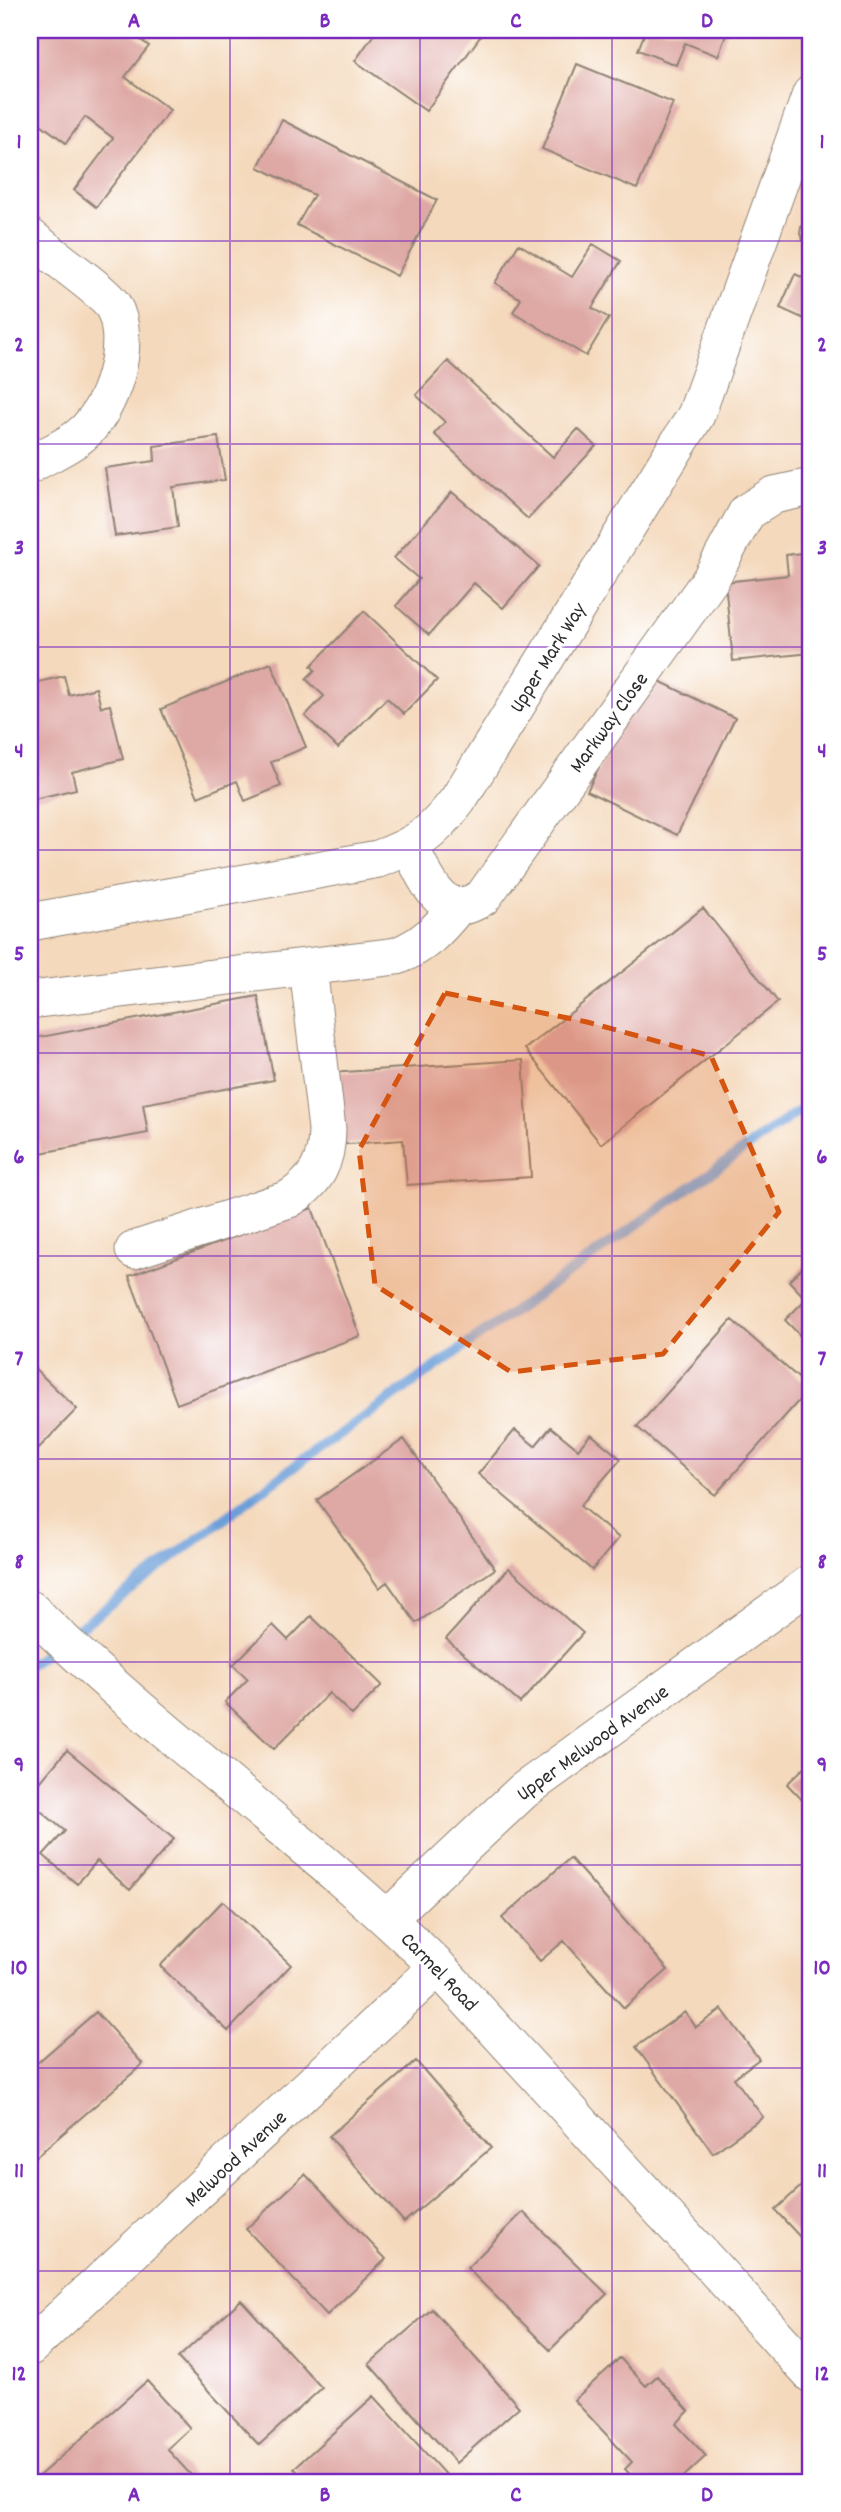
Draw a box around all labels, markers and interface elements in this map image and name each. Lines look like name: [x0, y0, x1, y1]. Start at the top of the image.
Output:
text: A: [128, 6, 140, 39]
text: B: [320, 6, 331, 39]
text: C: [510, 6, 522, 39]
text: D: [701, 6, 713, 39]
text: 1: [16, 127, 22, 160]
text: 1: [819, 127, 825, 160]
text: 2: [14, 330, 24, 363]
text: 2: [817, 330, 827, 363]
text: 3: [14, 533, 24, 566]
text: 3: [817, 533, 827, 566]
street label: Upper Mark Way: [504, 597, 596, 720]
street label: Markway Close: [564, 667, 657, 780]
text: 4: [14, 736, 24, 769]
text: 4: [817, 736, 827, 769]
text: 5: [14, 939, 24, 972]
text: 5: [817, 939, 827, 972]
text: 6: [13, 1142, 25, 1175]
text: 6: [816, 1142, 828, 1175]
text: 7: [15, 1344, 24, 1377]
text: 7: [818, 1344, 827, 1377]
text: 8: [14, 1547, 24, 1580]
text: 8: [817, 1547, 827, 1580]
street label: Upper Melwood Avenue: [511, 1679, 676, 1810]
text: 9: [14, 1750, 24, 1783]
text: 9: [817, 1750, 827, 1783]
street label: Carmel Road: [392, 1926, 484, 2020]
text: 10: [10, 1953, 28, 1986]
text: 10: [813, 1953, 831, 1986]
street label: Melwood Avenue: [179, 2105, 295, 2216]
text: 11: [14, 2156, 24, 2189]
text: 11: [817, 2156, 827, 2189]
text: 12: [11, 2359, 27, 2392]
text: 12: [814, 2359, 830, 2392]
text: A: [128, 2480, 140, 2512]
text: B: [320, 2480, 331, 2512]
text: C: [510, 2480, 522, 2512]
text: D: [701, 2480, 713, 2512]

